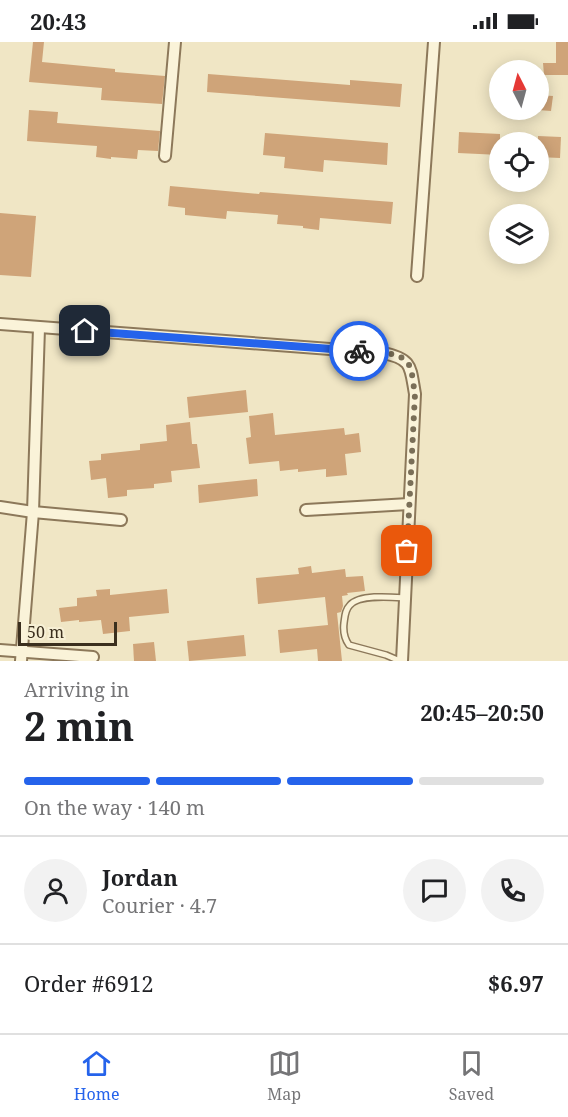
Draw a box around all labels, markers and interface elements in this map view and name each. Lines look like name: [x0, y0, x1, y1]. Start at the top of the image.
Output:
text: 20:43: [30, 6, 86, 36]
north arrow: [489, 60, 549, 120]
map controls: [489, 60, 549, 264]
button: locate: [489, 132, 549, 192]
button: layers: [489, 204, 549, 264]
pin: [59, 305, 110, 356]
icon: home: [68, 314, 101, 347]
courier: [329, 321, 389, 381]
icon: bike: [343, 335, 376, 368]
pin: [381, 525, 432, 576]
icon: bag: [390, 534, 423, 567]
scale bar: [18, 619, 117, 646]
text: 50 m: [27, 621, 64, 643]
text: Arriving in: [24, 676, 129, 703]
text: 20:45–20:50: [420, 697, 544, 727]
text: 2 min: [24, 699, 134, 752]
text: On the way · 140 m: [24, 794, 205, 821]
button: person: [24, 859, 87, 922]
button: chat: [403, 859, 466, 922]
button: phone: [481, 859, 544, 922]
text: Jordan: [102, 862, 178, 892]
text: Courier · 4.7: [102, 892, 217, 919]
text: Order #6912: [24, 968, 154, 998]
text: $6.97: [488, 968, 544, 998]
tab: Home: [74, 1047, 119, 1105]
tab: Map: [267, 1047, 301, 1105]
tab: Saved: [449, 1047, 494, 1105]

